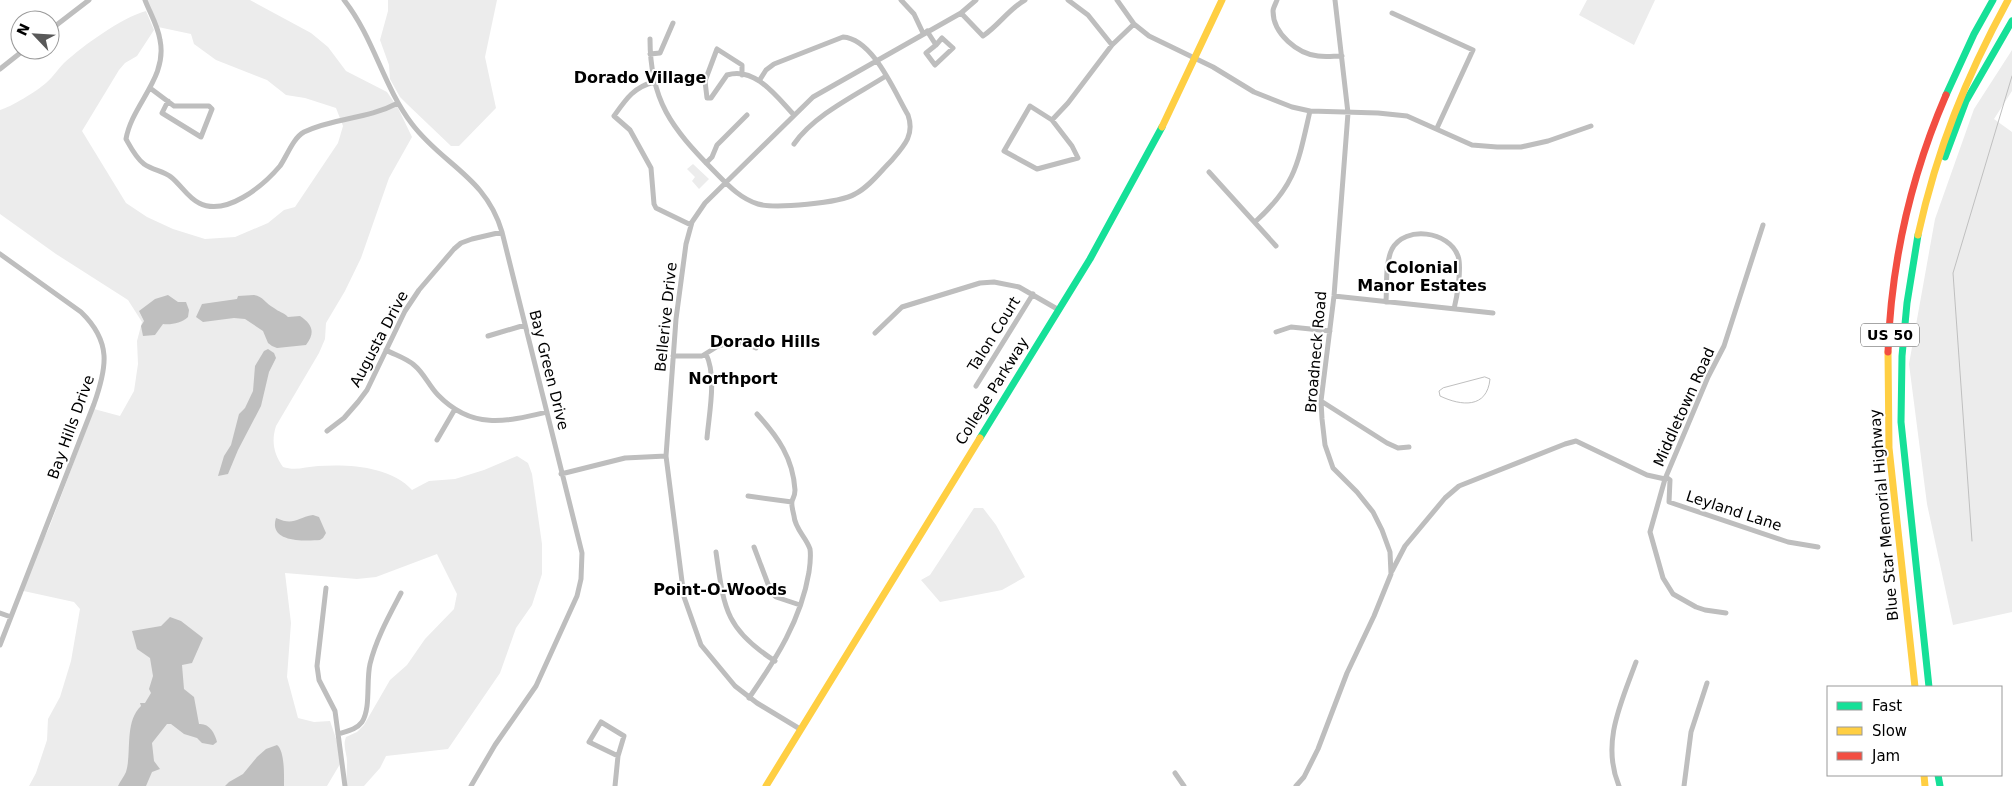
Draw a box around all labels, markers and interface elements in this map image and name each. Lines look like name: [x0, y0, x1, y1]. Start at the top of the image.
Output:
north arrow: [10, 10, 60, 60]
text: N: [13, 21, 33, 38]
district label: Dorado Village: [574, 68, 706, 87]
district label: Colonial Manor Estates: [1357, 258, 1487, 295]
street label: Bellerive Drive: [651, 261, 681, 373]
street label: Augusta Drive: [346, 288, 412, 390]
street label: Broadneck Road: [1302, 290, 1330, 414]
street label: Talon Court: [963, 293, 1024, 376]
street label: Bay Green Drive: [525, 308, 573, 432]
road number: US 50: [1861, 324, 1919, 346]
district label: Dorado Hills: [710, 332, 820, 351]
street label: College Parkway: [952, 334, 1032, 448]
street label: Middletown Road: [1650, 345, 1718, 469]
district label: Northport: [688, 369, 778, 388]
street label: Bay Hills Drive: [44, 372, 98, 482]
street label: Blue Star Memorial Highway: [1866, 408, 1902, 622]
street label: Leyland Lane: [1684, 487, 1784, 535]
district label: Point-O-Woods: [653, 580, 787, 599]
legend: [1827, 686, 2002, 776]
text: Fast: [1872, 697, 1902, 715]
text: Slow: [1872, 722, 1907, 740]
text: Jam: [1871, 747, 1900, 765]

